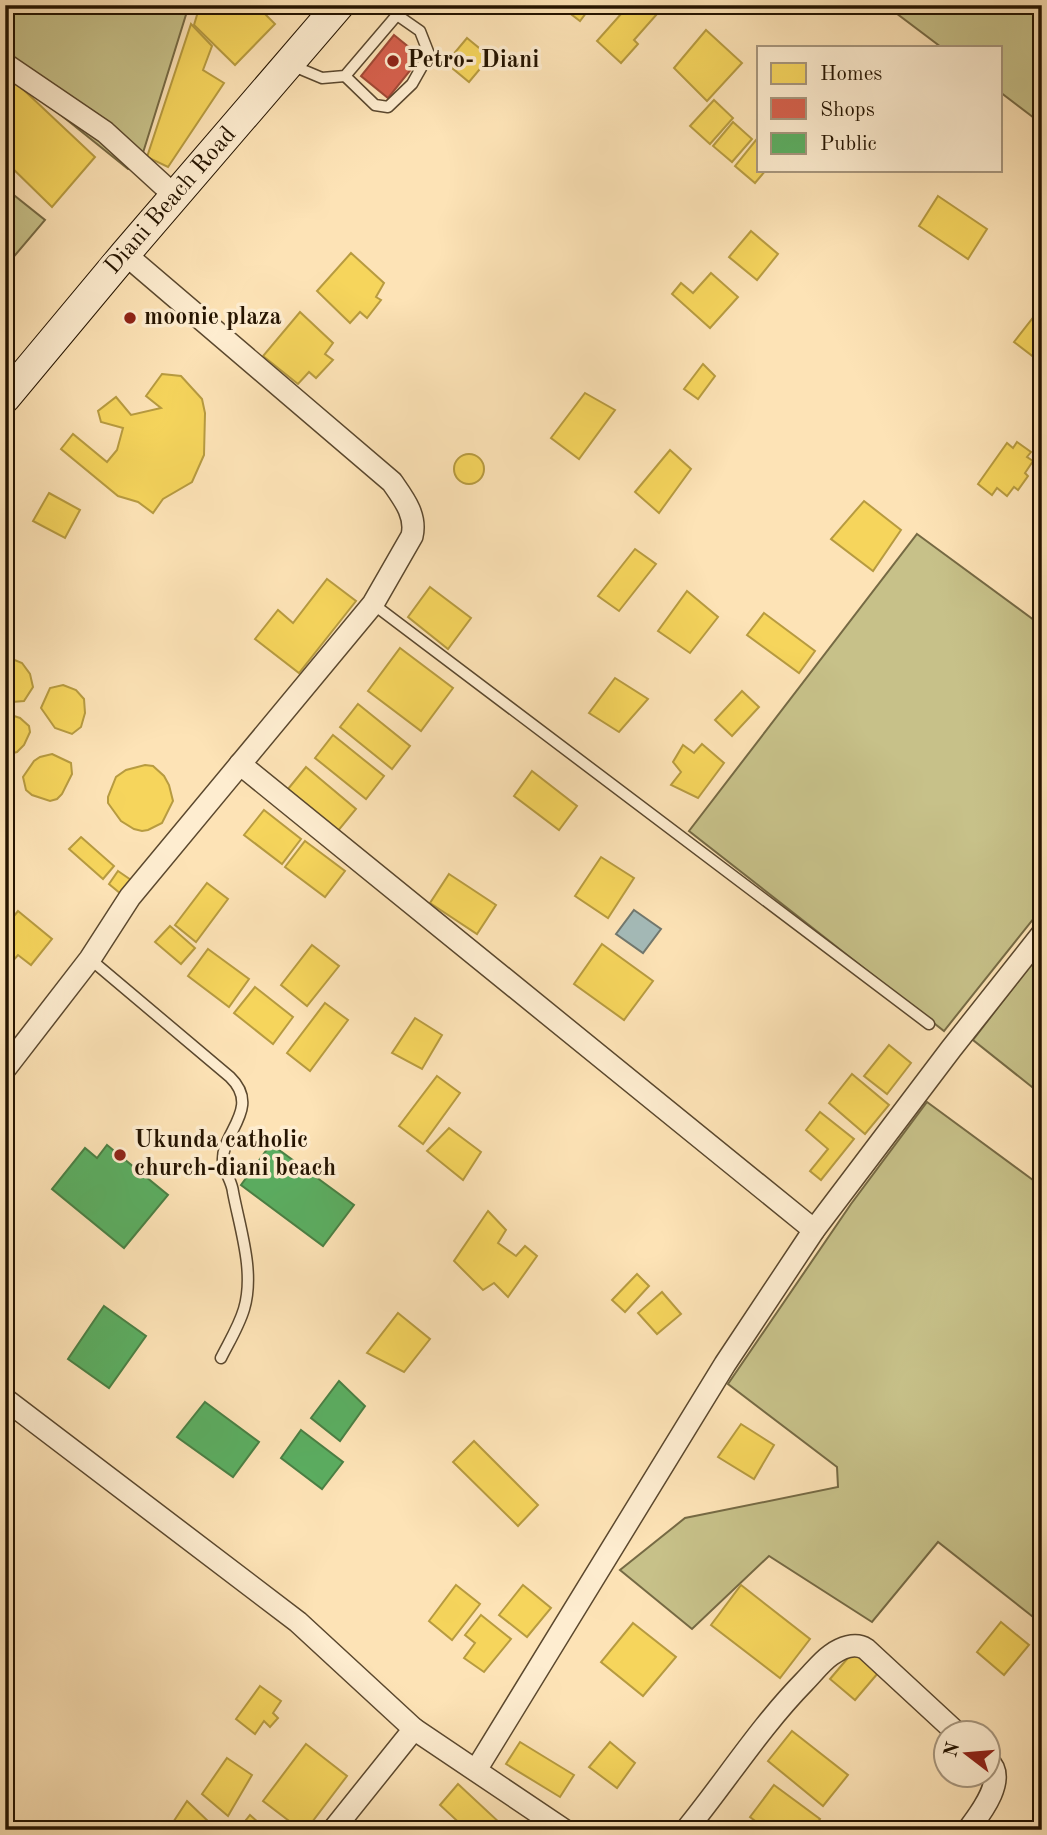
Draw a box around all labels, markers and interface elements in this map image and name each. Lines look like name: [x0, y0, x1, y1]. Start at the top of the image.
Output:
legend: [757, 46, 1002, 172]
place label: Petro- Diani: [407, 49, 539, 73]
marker: Petro- Diani: [385, 53, 401, 69]
text: Homes: [820, 64, 882, 85]
text: Shops: [820, 100, 875, 121]
street label: Diani Beach Road: [101, 123, 241, 279]
text: Public: [820, 134, 877, 155]
place label: moonie plaza: [144, 306, 282, 330]
marker: moonie plaza: [122, 310, 138, 326]
place label: Ukunda catholic church-diani beach: [134, 1129, 336, 1181]
marker: Ukunda catholic church-diani beach: [112, 1147, 128, 1163]
north arrow: [932, 1720, 1002, 1790]
text: N: [942, 1740, 964, 1760]

